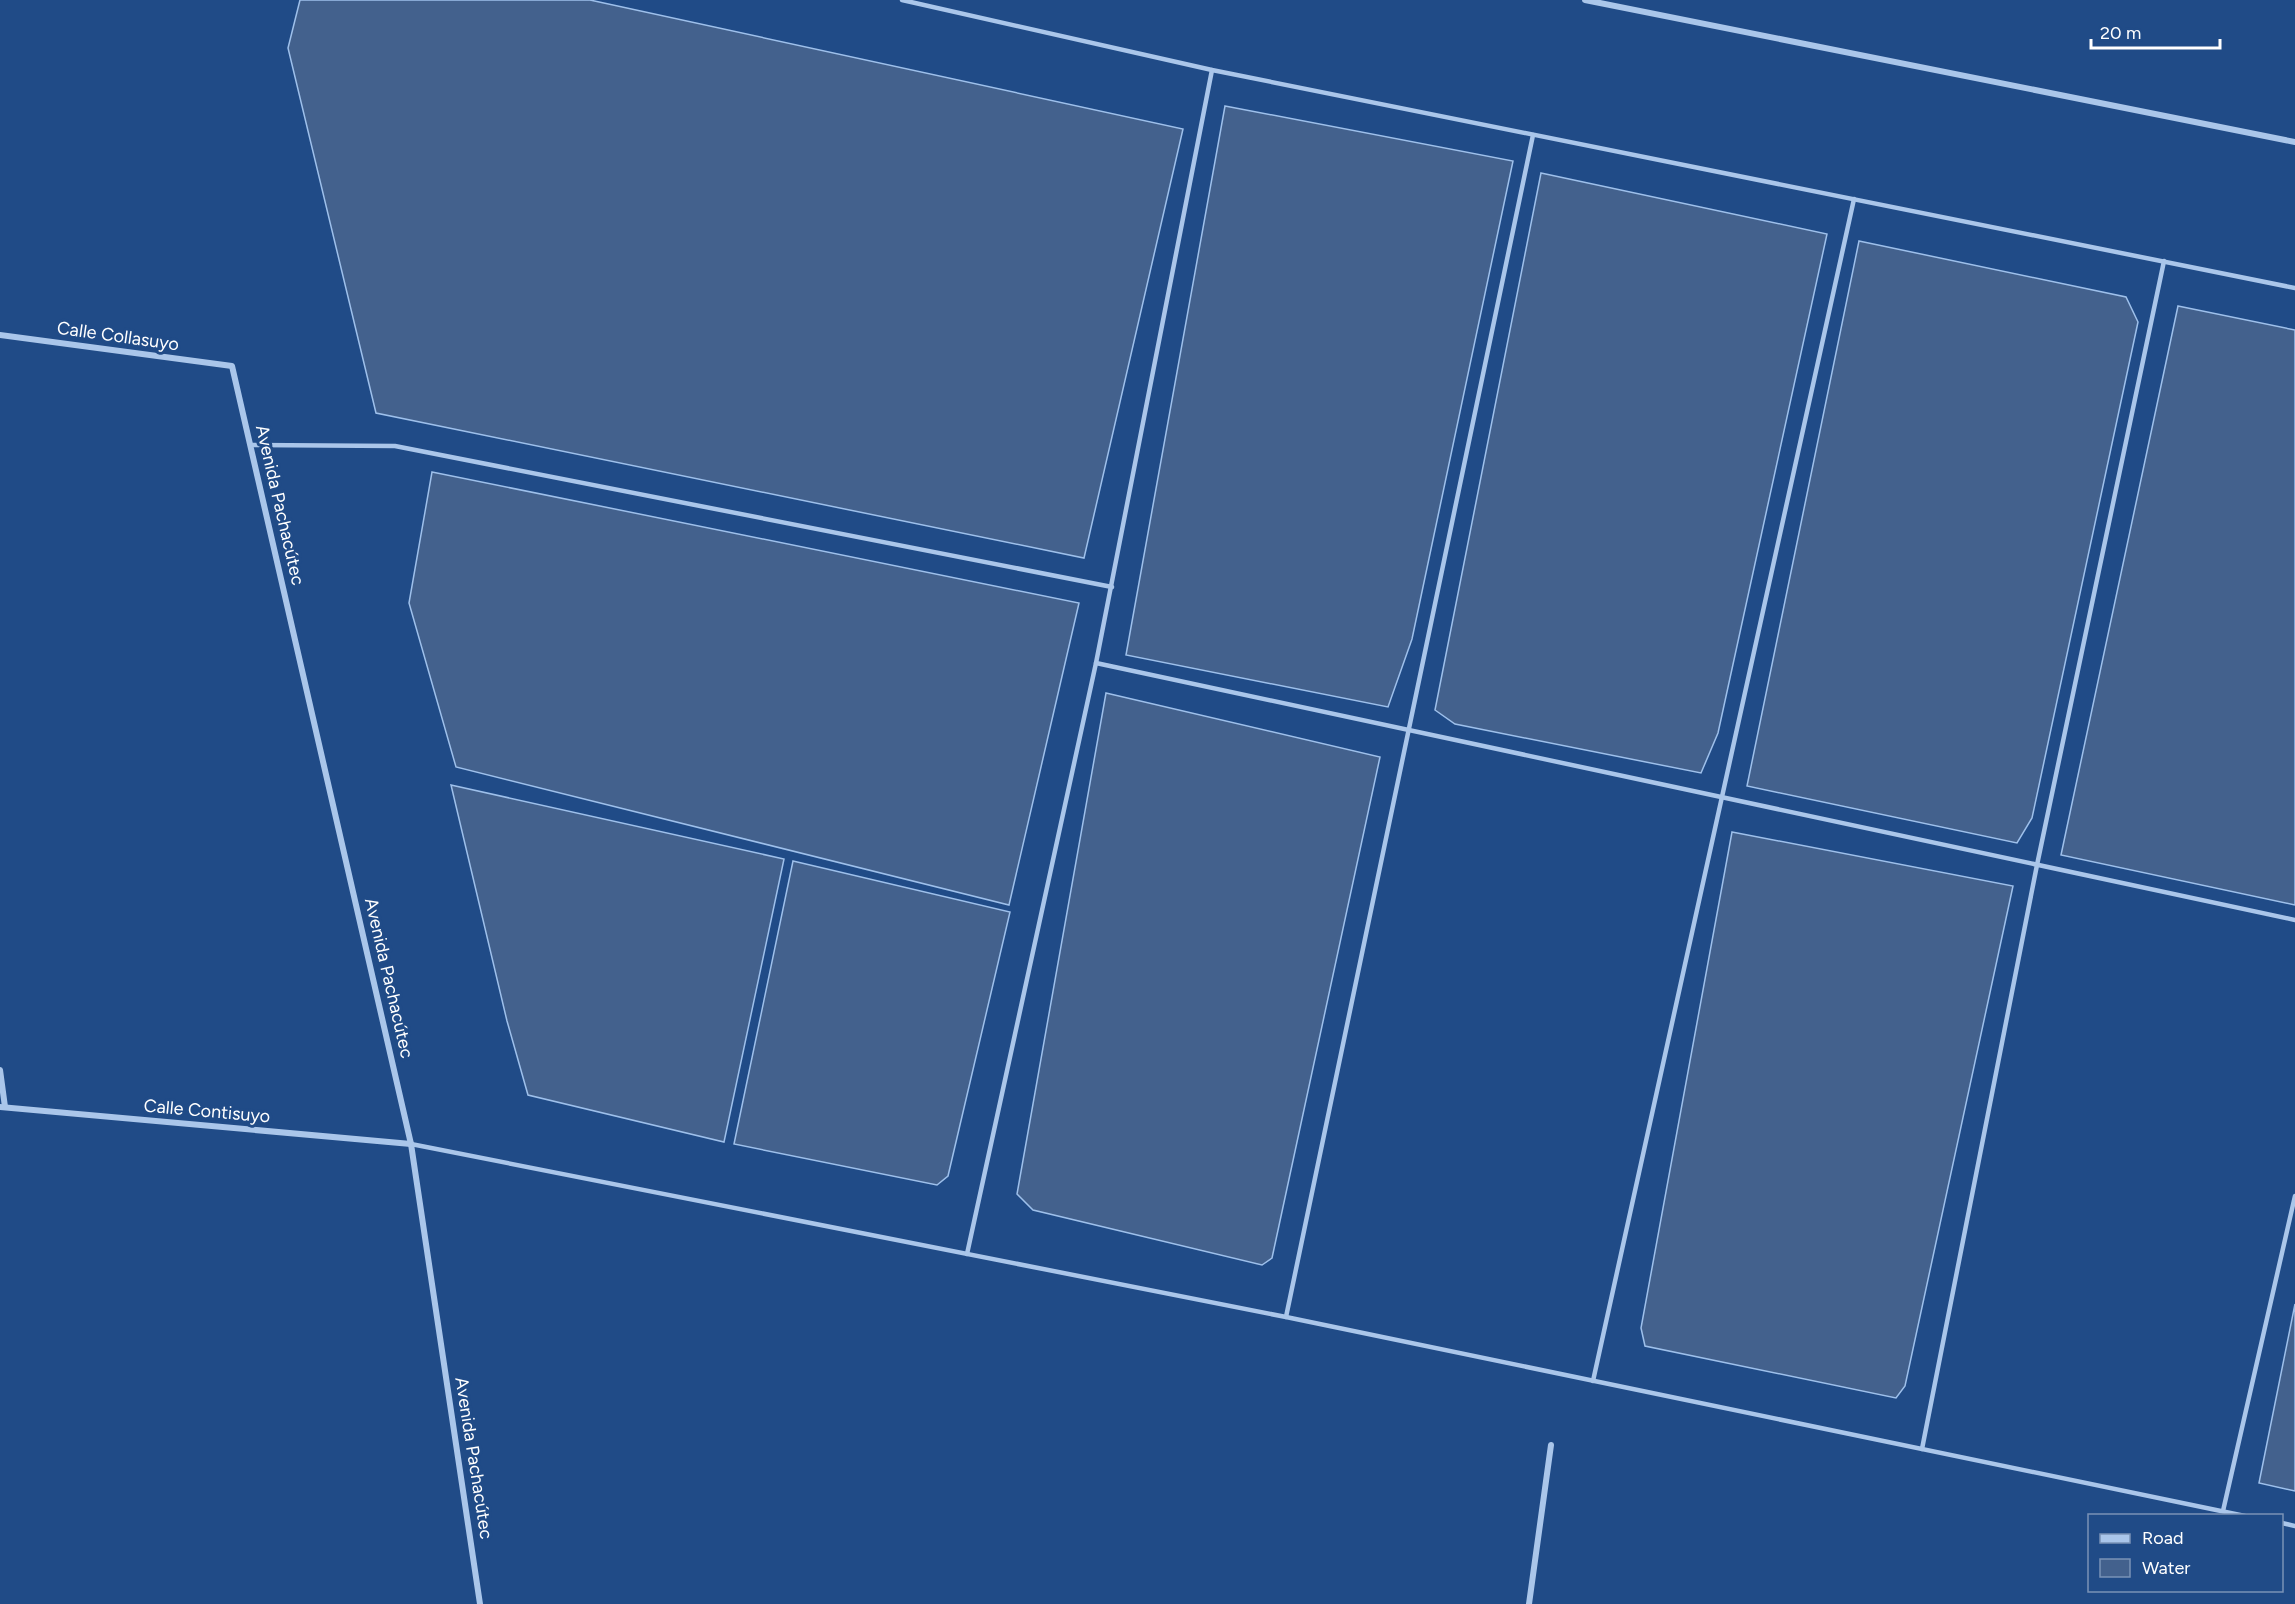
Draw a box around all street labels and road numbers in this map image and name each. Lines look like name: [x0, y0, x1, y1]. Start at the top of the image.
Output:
street label: Calle Collasuyo: [56, 317, 180, 355]
street label: Avenida Pachacútec: [251, 423, 309, 588]
street label: Avenida Pachacútec: [360, 896, 418, 1061]
street label: Calle Contisuyo: [143, 1095, 271, 1127]
street label: Avenida Pachacútec: [450, 1375, 498, 1541]

